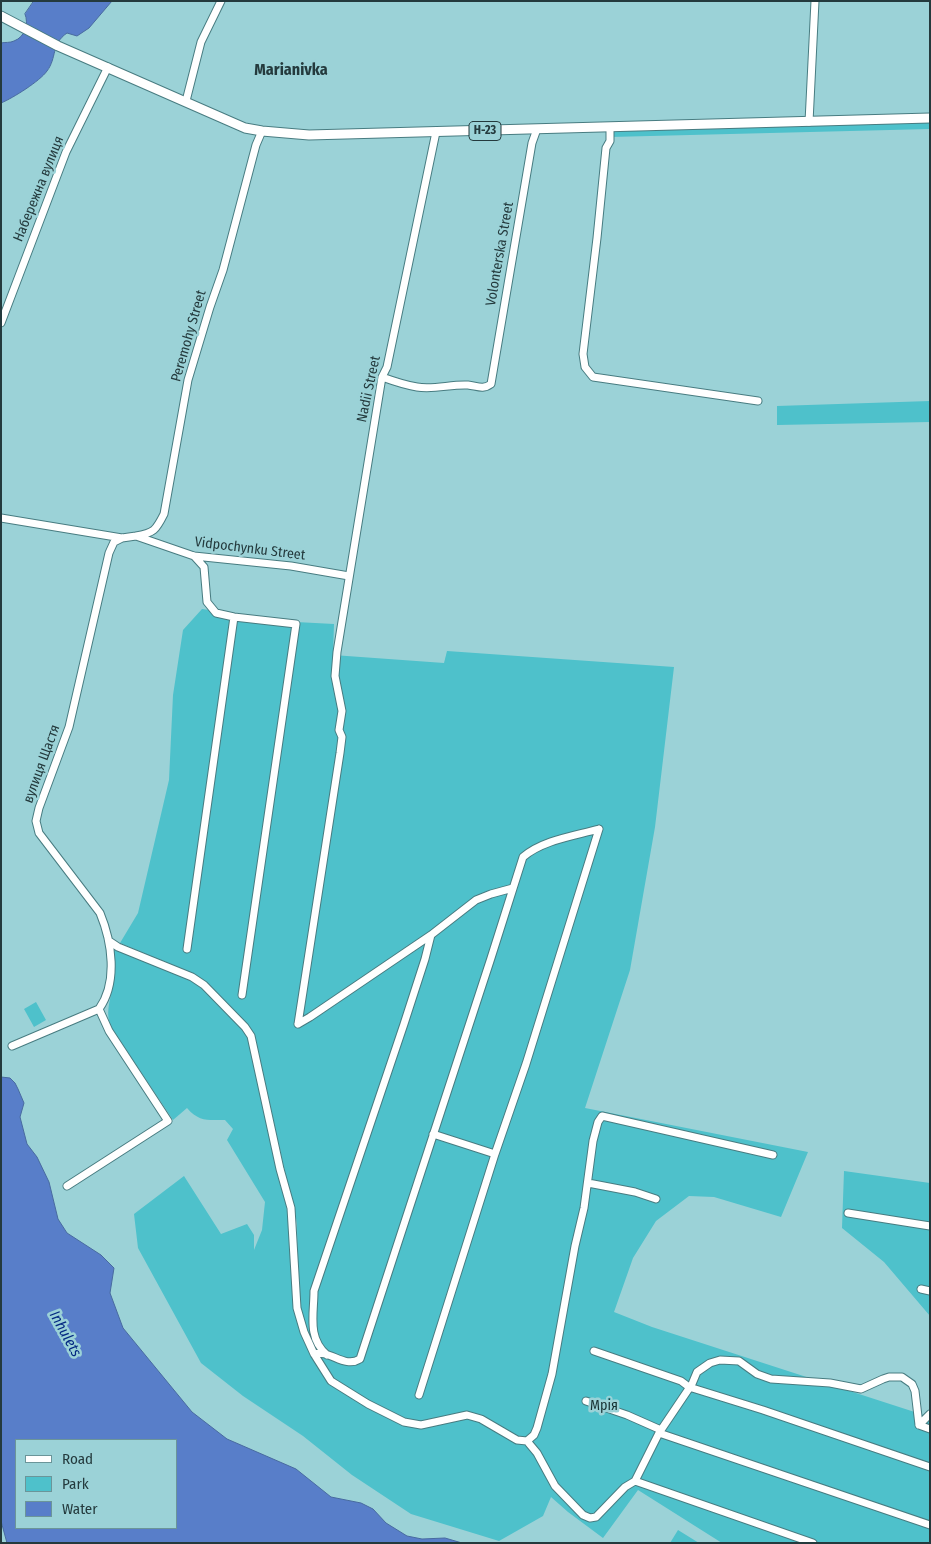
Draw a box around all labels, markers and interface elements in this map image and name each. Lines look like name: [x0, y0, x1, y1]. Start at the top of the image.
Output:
district label: Marianivka: [254, 61, 328, 81]
road number: Н-23: [469, 122, 501, 140]
street label: Набережна вулиця: [10, 134, 68, 244]
street label: Volonterska Street: [483, 201, 517, 307]
street label: Peremohy Street: [168, 288, 210, 384]
street label: Nadii Street: [354, 354, 384, 424]
street label: Vidpochynku Street: [194, 534, 306, 564]
street label: вулиця Щастя: [20, 723, 64, 805]
water label: Inhulets: [45, 1308, 85, 1360]
park label: Мрія: [590, 1398, 618, 1414]
legend: [15, 1439, 178, 1529]
text: Road: [62, 1450, 93, 1468]
text: Park: [62, 1475, 89, 1493]
text: Water: [62, 1500, 97, 1518]

